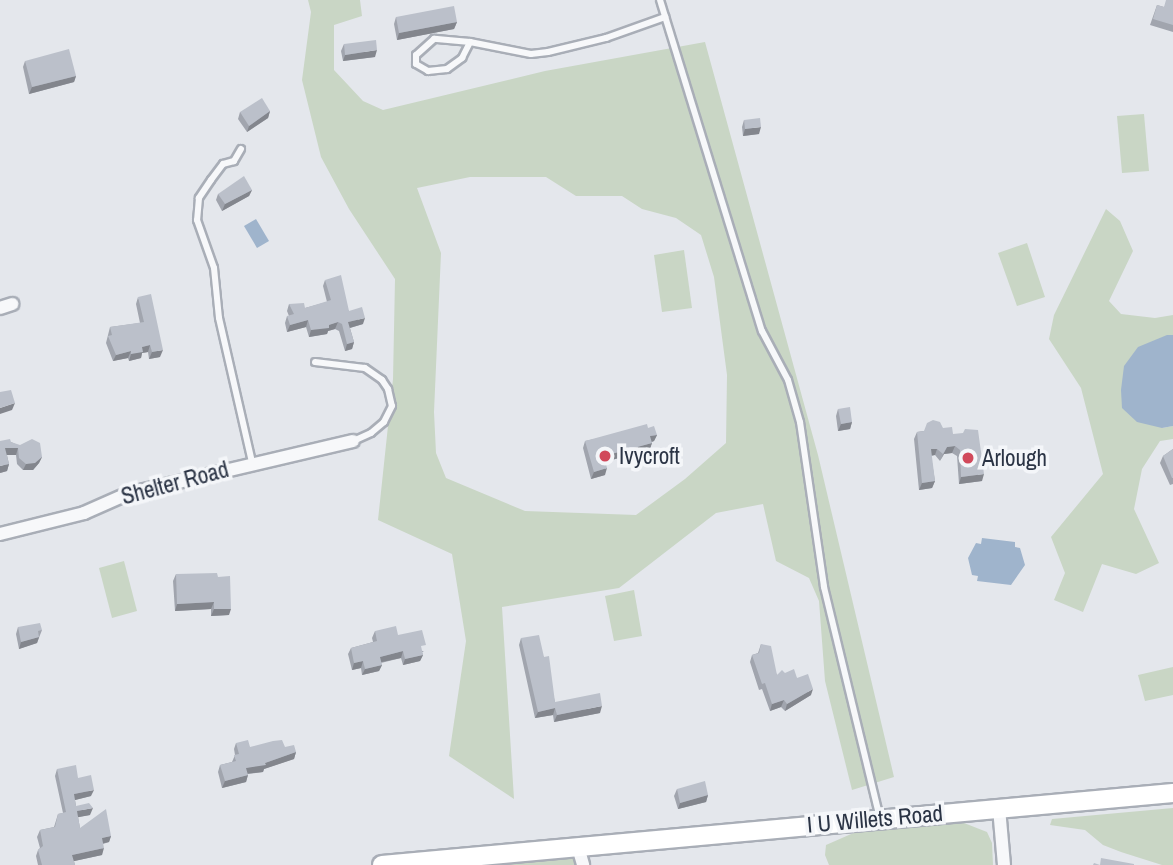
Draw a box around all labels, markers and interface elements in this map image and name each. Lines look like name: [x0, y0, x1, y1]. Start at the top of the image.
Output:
place label: Ivycroft: [619, 442, 680, 470]
place label: Arlough: [982, 444, 1047, 472]
marker: Ivycroft: [597, 448, 613, 464]
marker: Arlough: [960, 450, 976, 466]
street label: Shelter Road: [118, 455, 232, 511]
street label: I U Willets Road: [806, 799, 944, 839]

